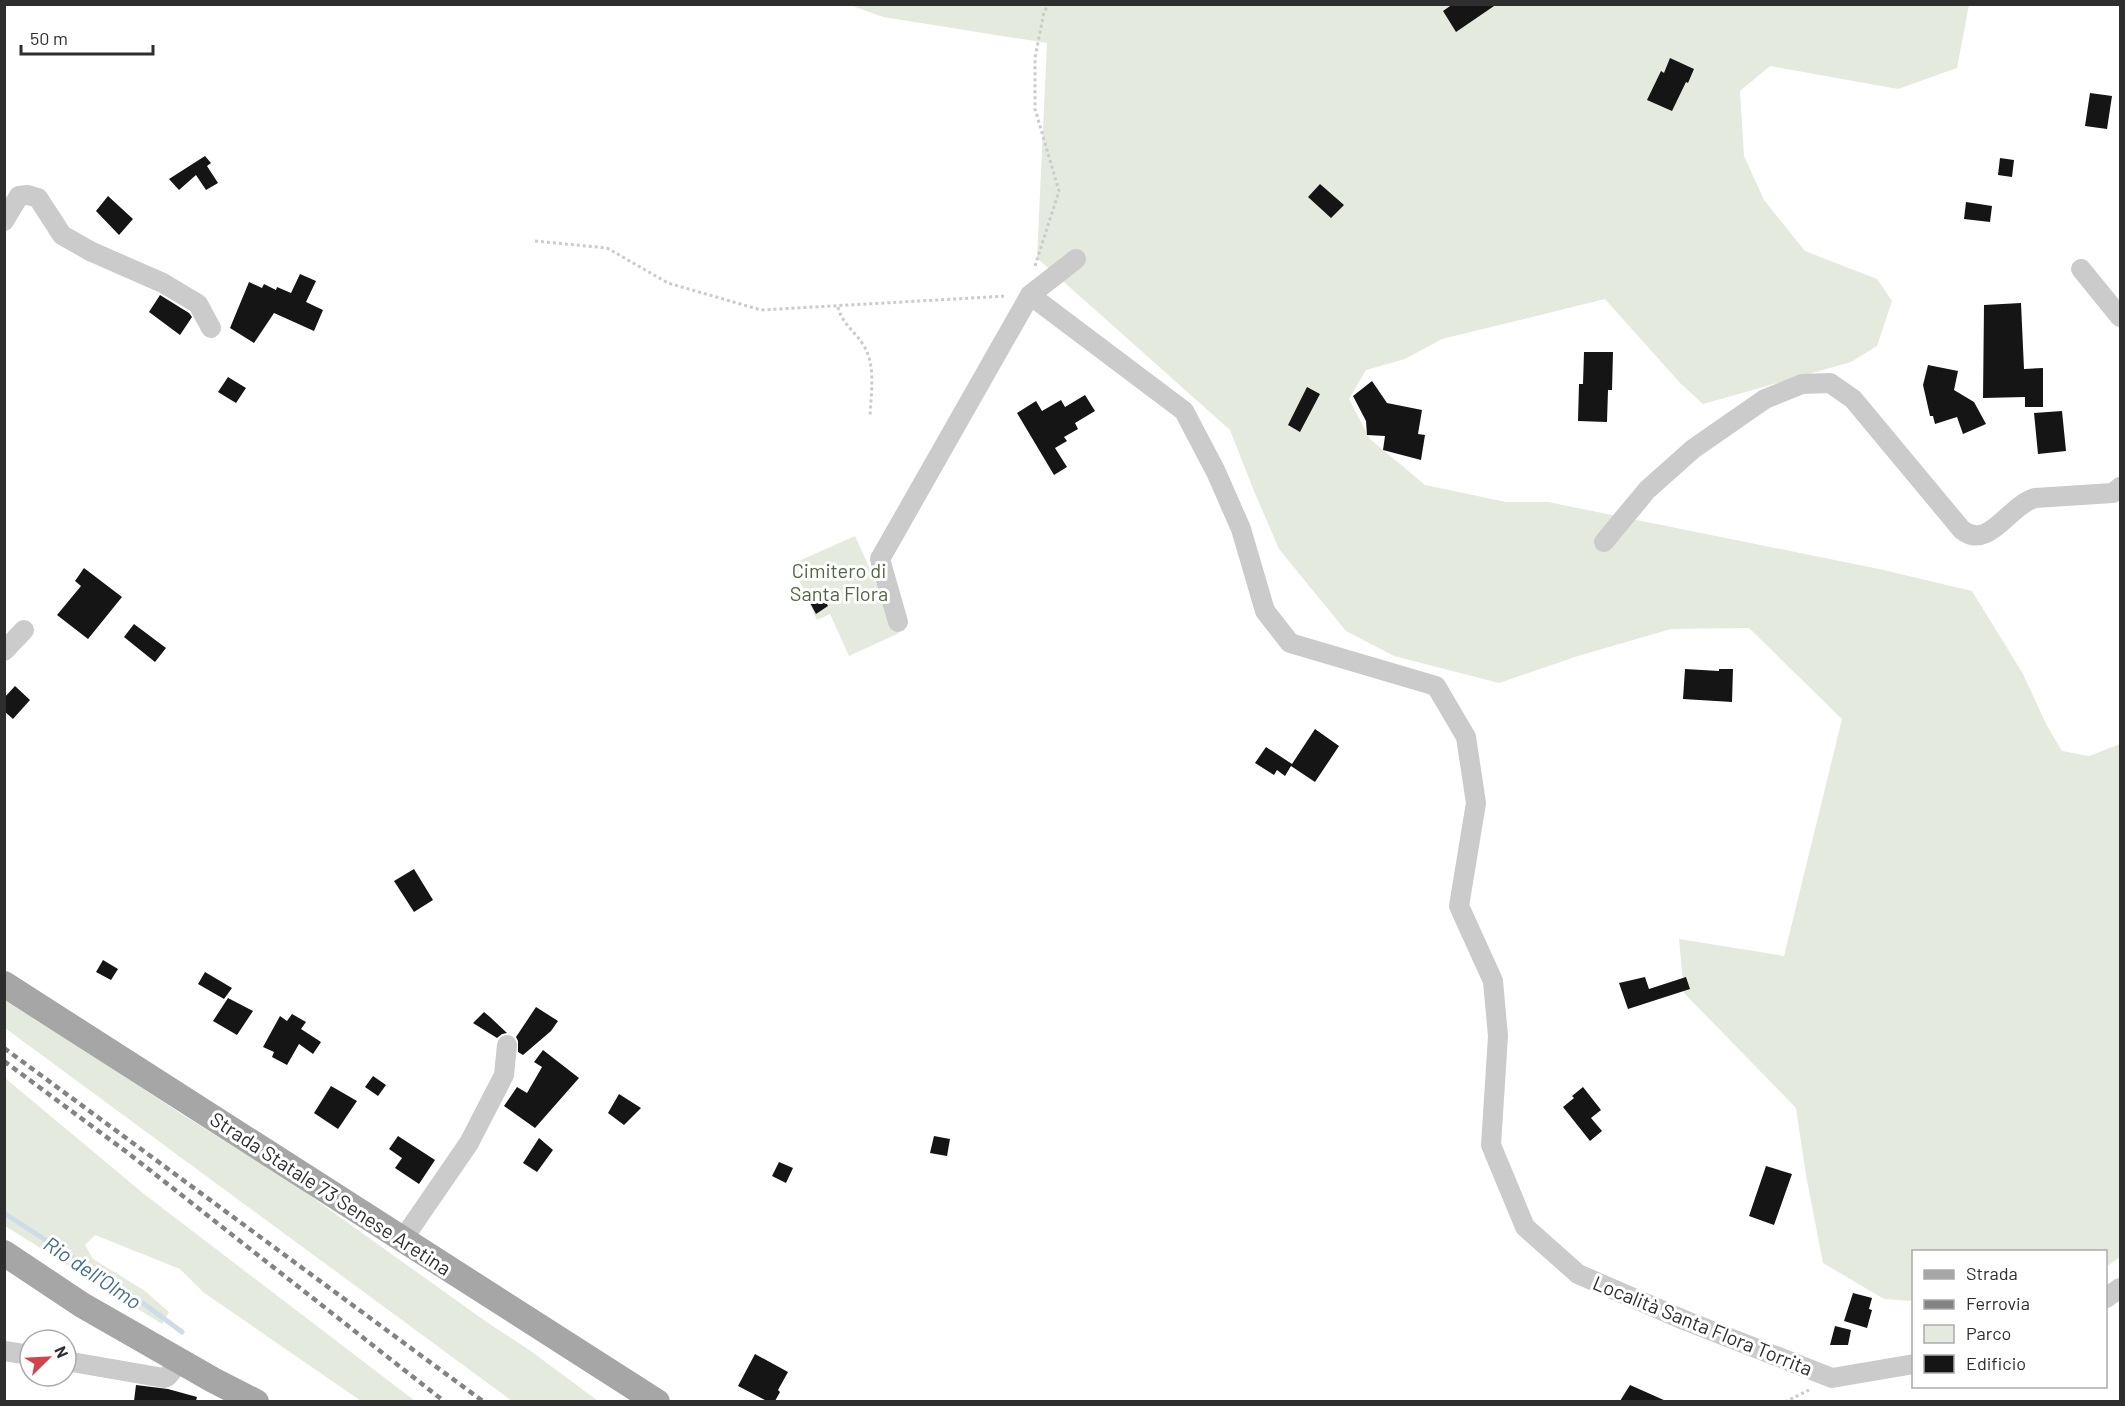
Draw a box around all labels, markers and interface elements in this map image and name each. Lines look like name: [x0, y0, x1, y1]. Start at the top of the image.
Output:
scale bar: [21, 18, 153, 56]
text: 50 m: [30, 27, 68, 49]
park label: Cimitero di Santa Flora: [790, 558, 888, 605]
street label: Strada Statale 73 Senese Aretina: [206, 1106, 456, 1280]
water label: Rio dell'Olmo: [40, 1230, 146, 1314]
legend: [1912, 1250, 2107, 1388]
text: Strada: [1966, 1262, 2018, 1284]
street label: Località Santa Flora Torrita: [1590, 1270, 1816, 1380]
text: Ferrovia: [1966, 1292, 2030, 1314]
text: Parco: [1966, 1322, 2011, 1344]
north arrow: [18, 1328, 78, 1388]
text: N: [51, 1343, 73, 1360]
text: Edificio: [1966, 1352, 2026, 1374]

